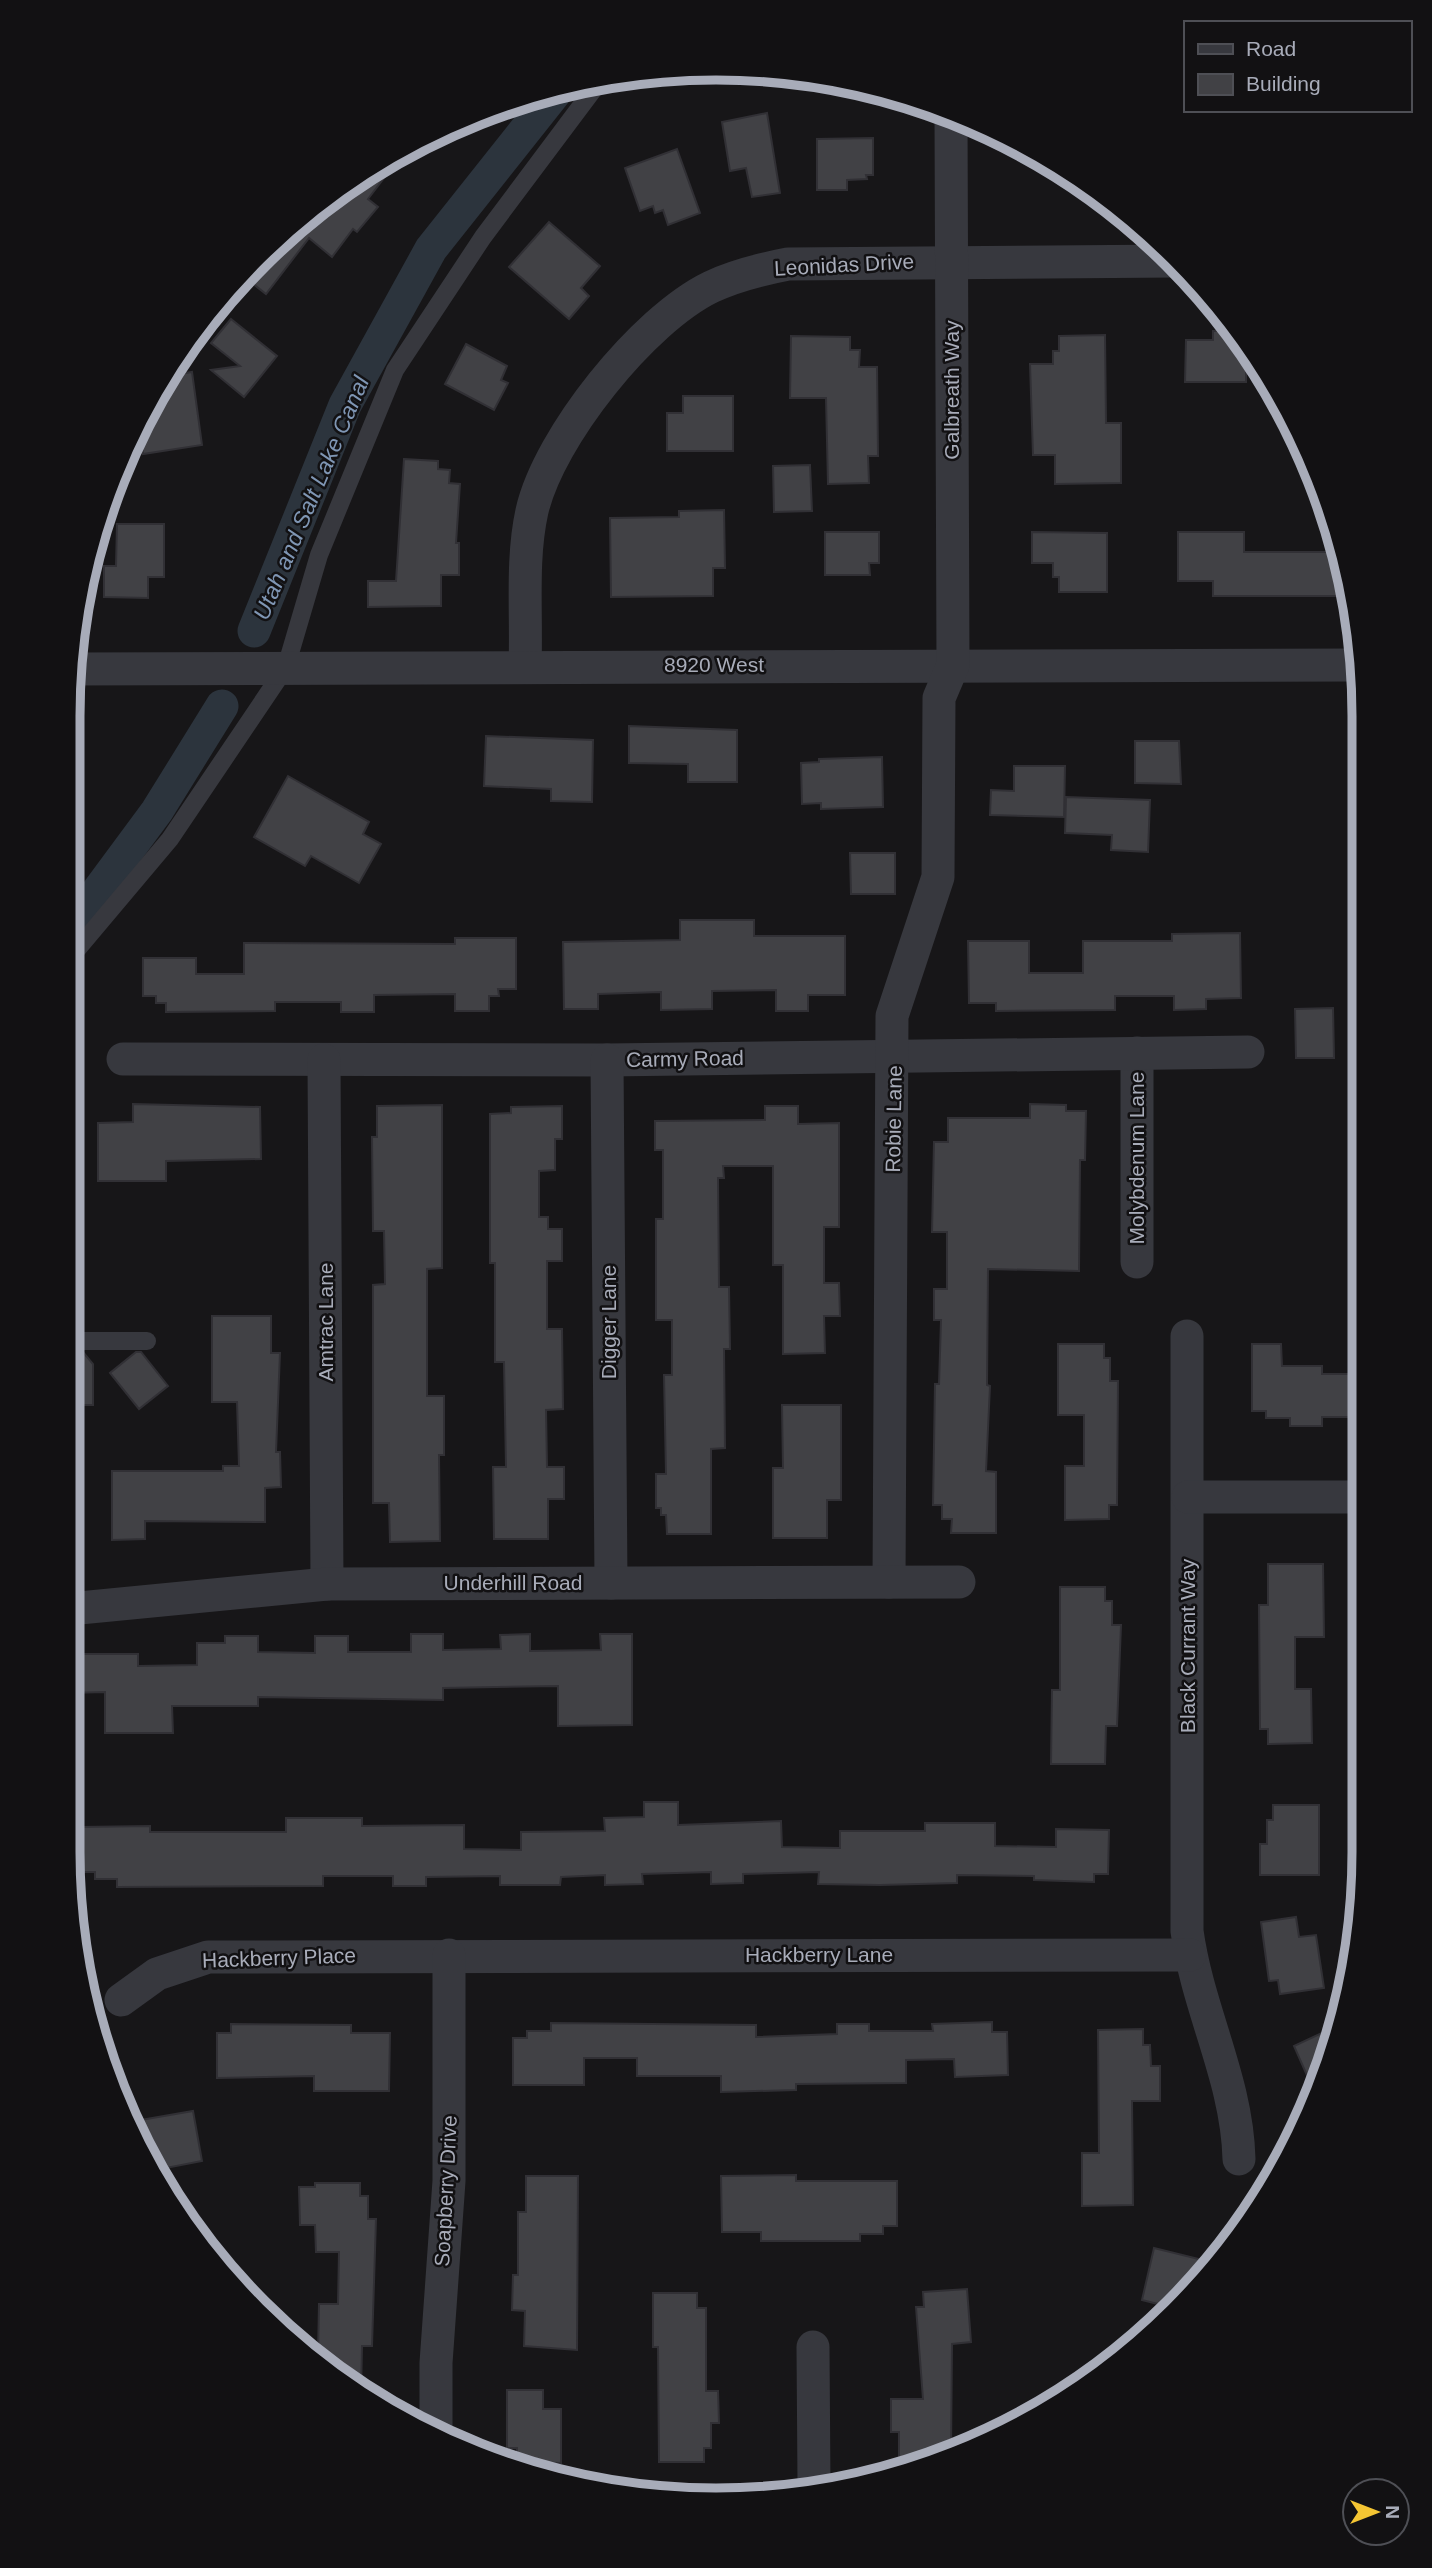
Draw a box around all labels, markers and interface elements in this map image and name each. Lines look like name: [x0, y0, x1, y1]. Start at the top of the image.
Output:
legend: [1184, 21, 1411, 112]
text: Road: [1246, 37, 1296, 60]
text: Building: [1246, 72, 1321, 95]
street label: Leonidas Drive: [773, 249, 915, 280]
street label: Galbreath Way: [940, 320, 963, 460]
water label: Utah and Salt Lake Canal: [248, 371, 375, 624]
street label: 8920 West: [664, 653, 764, 676]
street label: Carmy Road: [626, 1046, 744, 1071]
street label: Robie Lane: [881, 1065, 906, 1173]
street label: Molybdenum Lane: [1125, 1072, 1148, 1244]
street label: Amtrac Lane: [314, 1262, 337, 1382]
street label: Digger Lane: [597, 1265, 620, 1379]
street label: Black Currant Way: [1176, 1558, 1199, 1733]
street label: Underhill Road: [444, 1571, 582, 1594]
street label: Hackberry Place: [202, 1943, 356, 1972]
street label: Hackberry Lane: [745, 1943, 893, 1966]
street label: Soapberry Drive: [430, 2115, 461, 2267]
north arrow: [1341, 2477, 1411, 2547]
text: N: [1382, 2505, 1403, 2519]

